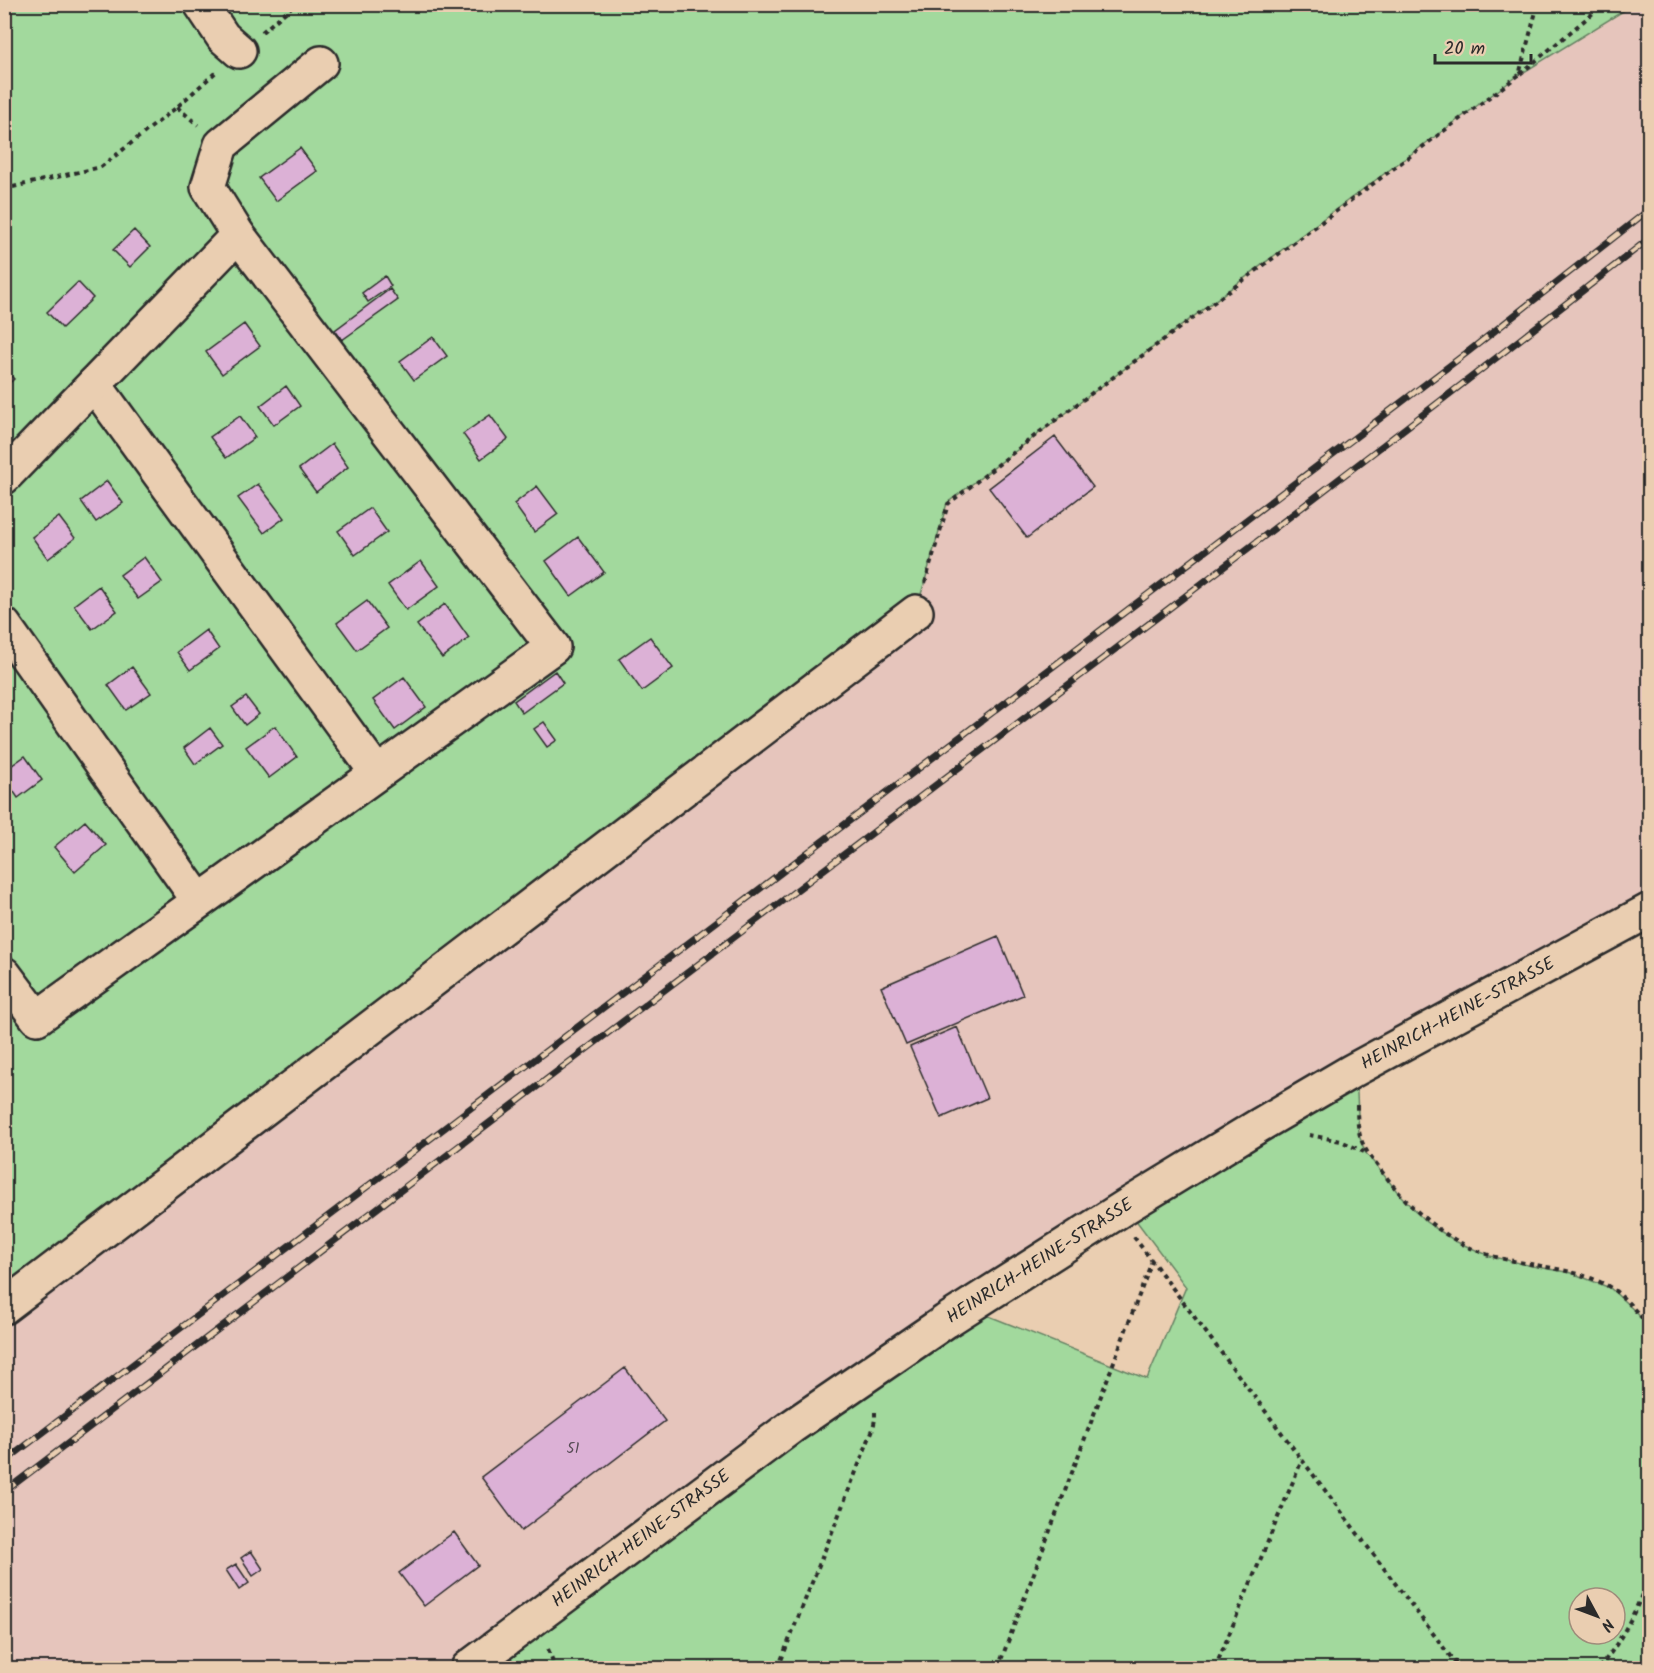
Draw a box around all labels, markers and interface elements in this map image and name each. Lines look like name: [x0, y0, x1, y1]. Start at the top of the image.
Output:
scale bar: [1435, 27, 1531, 65]
text: 20 m: [1444, 35, 1485, 64]
street label: HEINRICH-HEINE-STRASSE: [1356, 949, 1561, 1078]
street label: HEINRICH-HEINE-STRASSE: [940, 1190, 1139, 1332]
house number: 51: [567, 1437, 580, 1461]
street label: HEINRICH-HEINE-STRASSE: [545, 1462, 737, 1615]
north arrow: [1567, 1586, 1627, 1646]
text: N: [1594, 1613, 1620, 1637]

